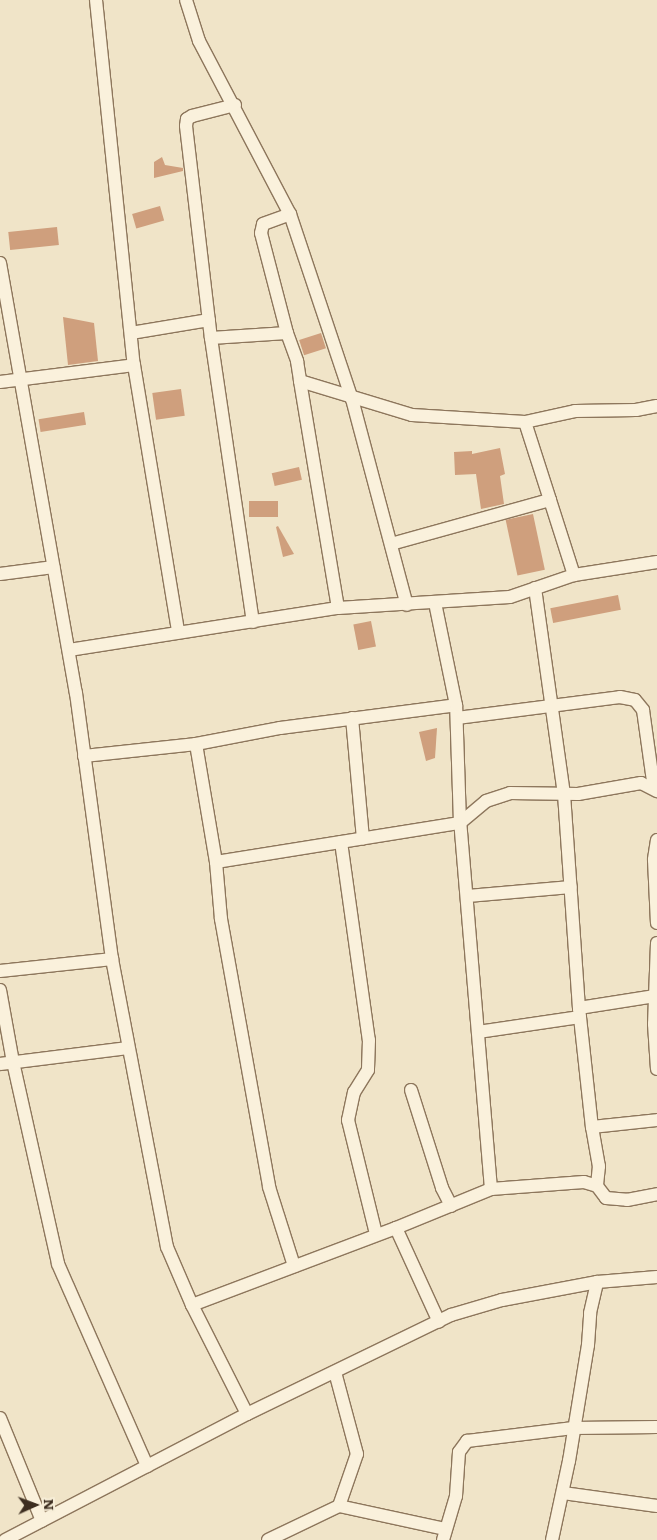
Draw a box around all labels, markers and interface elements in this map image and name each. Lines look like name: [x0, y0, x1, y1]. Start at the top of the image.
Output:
north arrow: [10, 1480, 60, 1530]
text: N: [40, 1498, 60, 1511]

